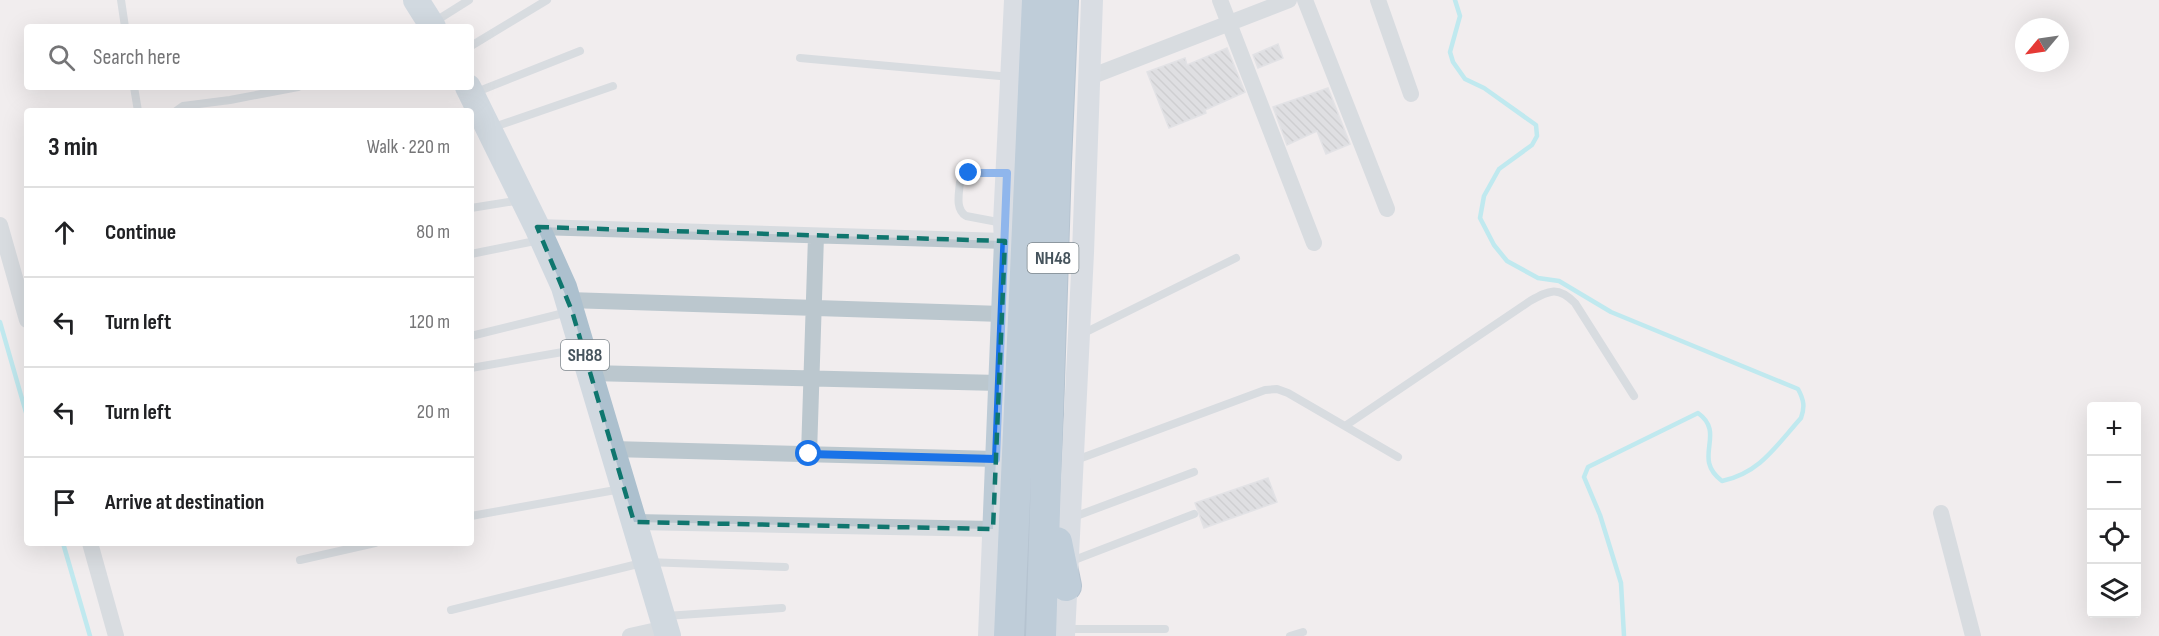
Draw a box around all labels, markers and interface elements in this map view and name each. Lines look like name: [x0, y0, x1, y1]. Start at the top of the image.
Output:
north arrow: [2015, 18, 2069, 72]
search box: [24, 24, 474, 90]
icon: search: [45, 41, 78, 74]
text: Search here: [93, 44, 180, 71]
text: 3 min: [48, 132, 98, 163]
text: Walk · 220 m: [367, 135, 450, 159]
route end: [955, 159, 981, 185]
icon: ahead: [48, 216, 81, 249]
text: Continue: [105, 219, 176, 246]
text: 80 m: [416, 220, 450, 244]
road number: NH48: [1028, 243, 1078, 273]
icon: left: [48, 306, 81, 339]
text: Turn left: [105, 309, 171, 336]
text: 120 m: [410, 310, 450, 334]
road number: SH88: [561, 340, 609, 370]
icon: left: [48, 396, 81, 429]
text: Turn left: [105, 399, 171, 426]
text: 20 m: [417, 400, 450, 424]
map controls: [2087, 402, 2141, 618]
button: +: [2087, 402, 2141, 456]
route start: [795, 440, 821, 466]
button: −: [2087, 456, 2141, 510]
icon: arrive: [48, 486, 81, 519]
text: Arrive at destination: [105, 489, 264, 516]
button: locate: [2087, 510, 2141, 564]
button: layers: [2087, 564, 2141, 618]

